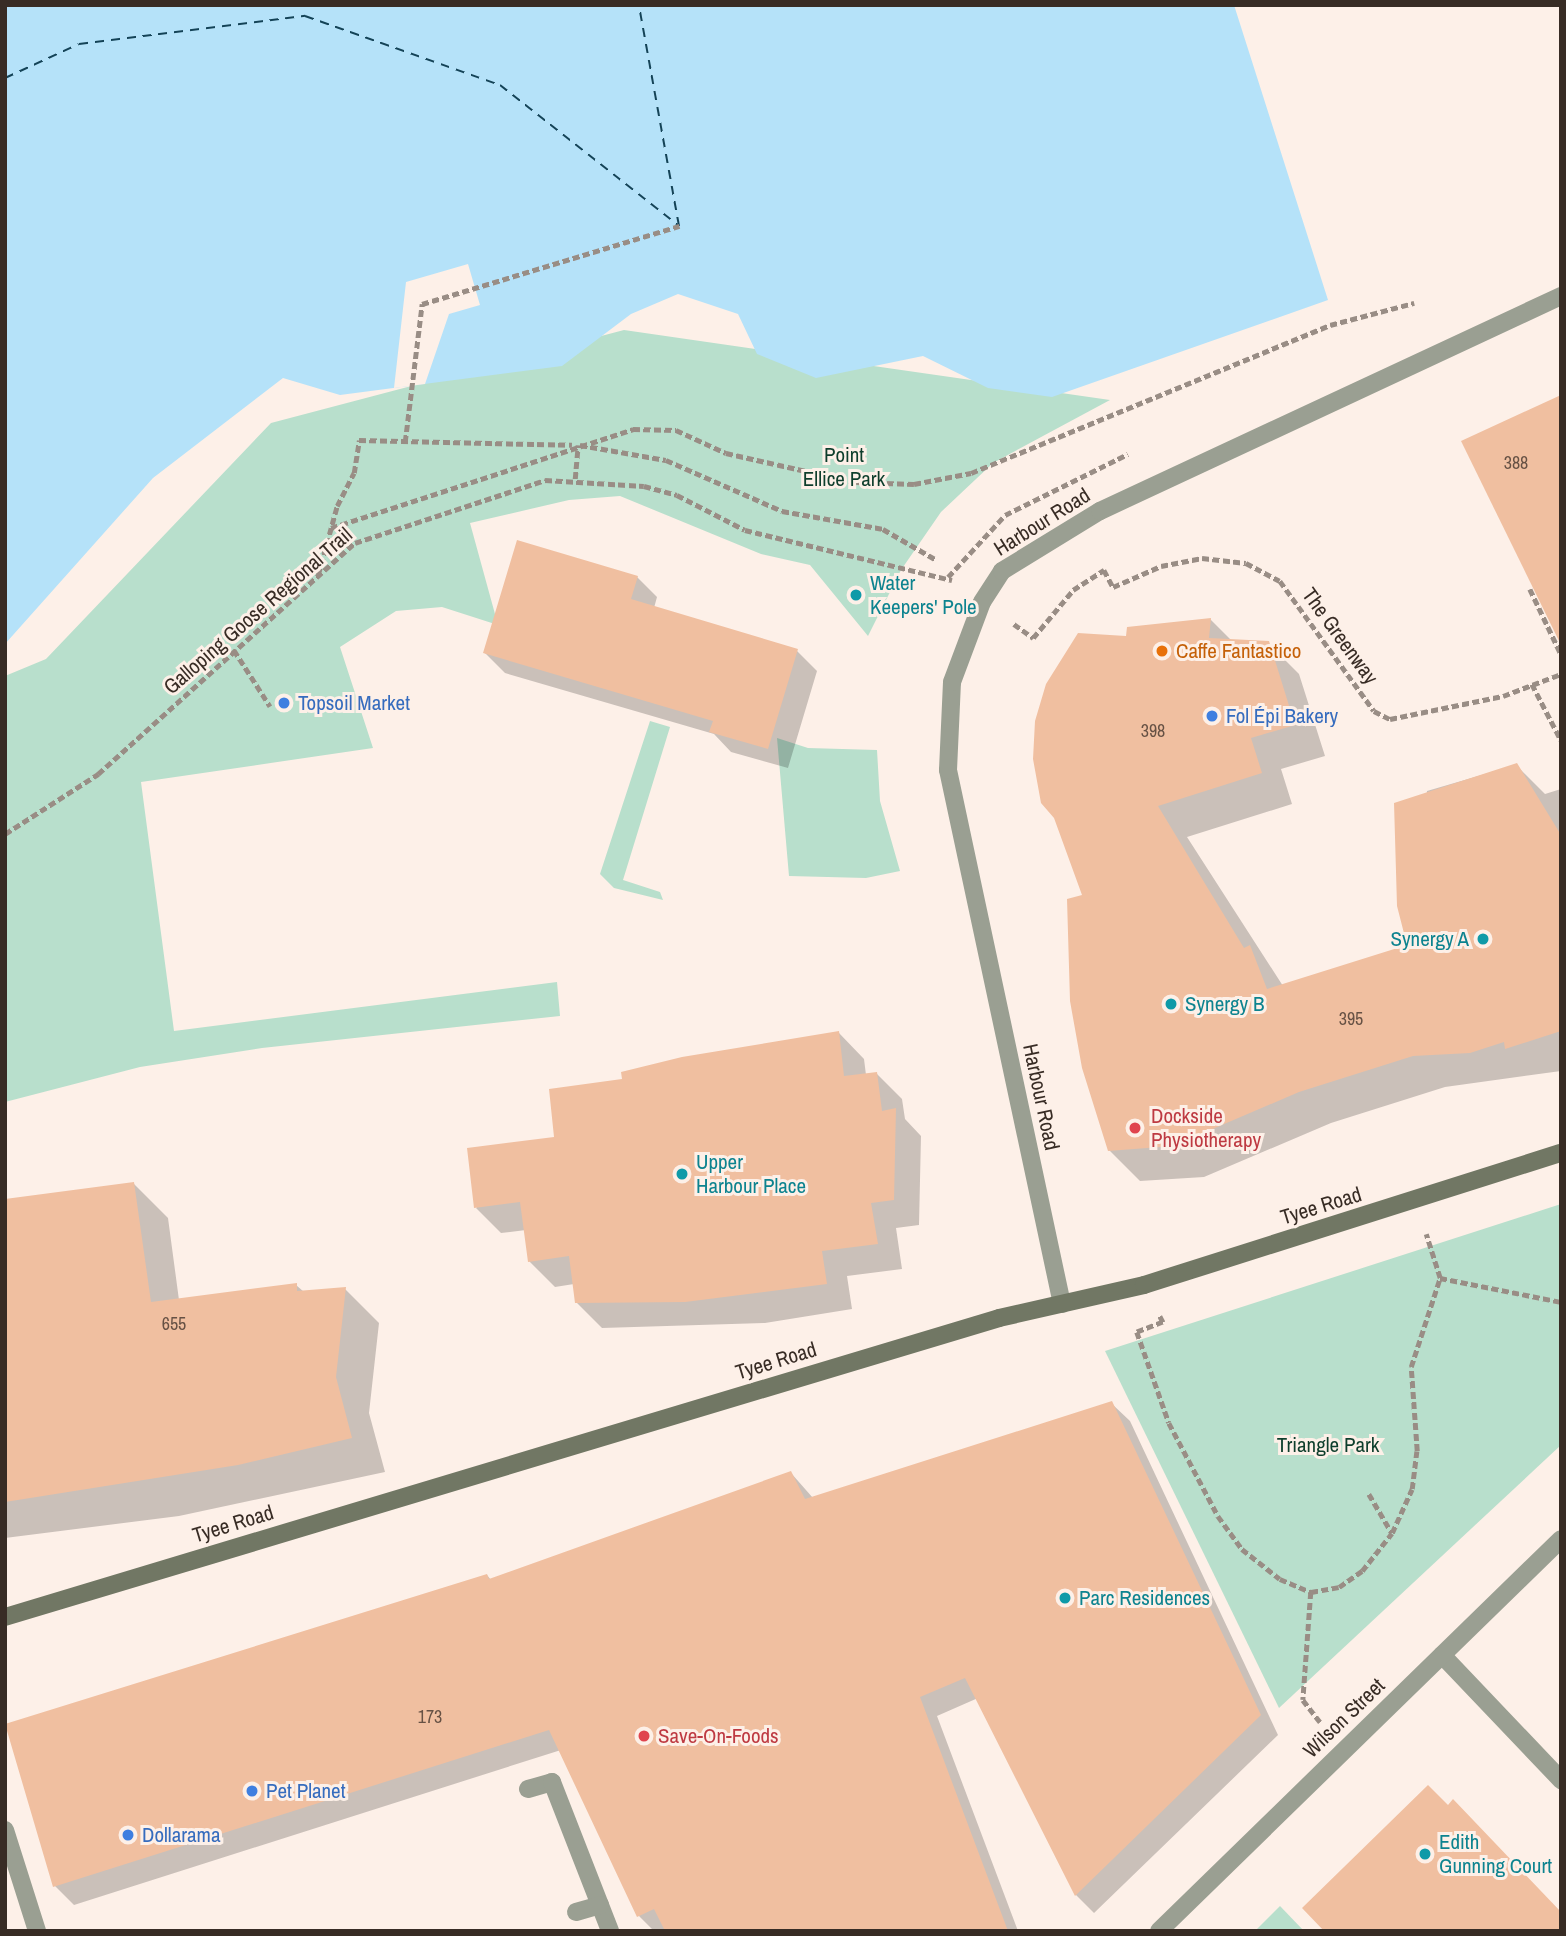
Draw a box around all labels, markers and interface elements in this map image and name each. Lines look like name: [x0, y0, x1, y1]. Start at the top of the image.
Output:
park label: Point Ellice Park: [803, 442, 885, 492]
house number: 388: [1504, 452, 1528, 474]
street label: Harbour Road: [989, 483, 1095, 561]
street label: Galloping Goose Regional Trail: [159, 522, 357, 700]
place label: Water Keepers' Pole: [870, 570, 977, 620]
street label: The Greenway: [1297, 583, 1383, 689]
marker: Water Keepers' Pole: [848, 587, 864, 603]
place label: Caffe Fantastico: [1176, 638, 1301, 664]
marker: Caffe Fantastico: [1154, 643, 1170, 659]
place label: Topsoil Market: [298, 690, 410, 716]
marker: Topsoil Market: [276, 695, 292, 711]
place label: Fol Épi Bakery: [1226, 703, 1338, 729]
marker: Fol Épi Bakery: [1204, 708, 1220, 724]
house number: 398: [1141, 720, 1165, 742]
place label: Synergy A: [1390, 926, 1469, 952]
marker: Synergy A: [1475, 931, 1491, 947]
place label: Synergy B: [1185, 991, 1264, 1017]
marker: Synergy B: [1163, 996, 1179, 1012]
house number: 395: [1339, 1008, 1363, 1030]
street label: Harbour Road: [1017, 1041, 1065, 1153]
place label: Dockside Physiotherapy: [1151, 1103, 1261, 1153]
marker: Dockside Physiotherapy: [1125, 1118, 1145, 1138]
place label: Upper Harbour Place: [696, 1149, 806, 1199]
marker: Upper Harbour Place: [674, 1166, 690, 1182]
street label: Tyee Road: [1277, 1182, 1365, 1230]
house number: 655: [162, 1313, 186, 1335]
street label: Tyee Road: [732, 1337, 820, 1385]
park label: Triangle Park: [1277, 1432, 1379, 1458]
street label: Tyee Road: [189, 1500, 277, 1548]
place label: Parc Residences: [1079, 1585, 1210, 1611]
marker: Parc Residences: [1057, 1590, 1073, 1606]
street label: Wilson Street: [1298, 1673, 1390, 1763]
house number: 173: [418, 1706, 442, 1728]
place label: Save-On-Foods: [658, 1723, 779, 1749]
marker: Save-On-Foods: [636, 1728, 652, 1744]
place label: Pet Planet: [266, 1778, 345, 1804]
marker: Pet Planet: [244, 1783, 260, 1799]
place label: Dollarama: [142, 1822, 220, 1848]
marker: Dollarama: [120, 1827, 136, 1843]
place label: Edith Gunning Court: [1439, 1829, 1552, 1879]
marker: Edith Gunning Court: [1417, 1846, 1433, 1862]

